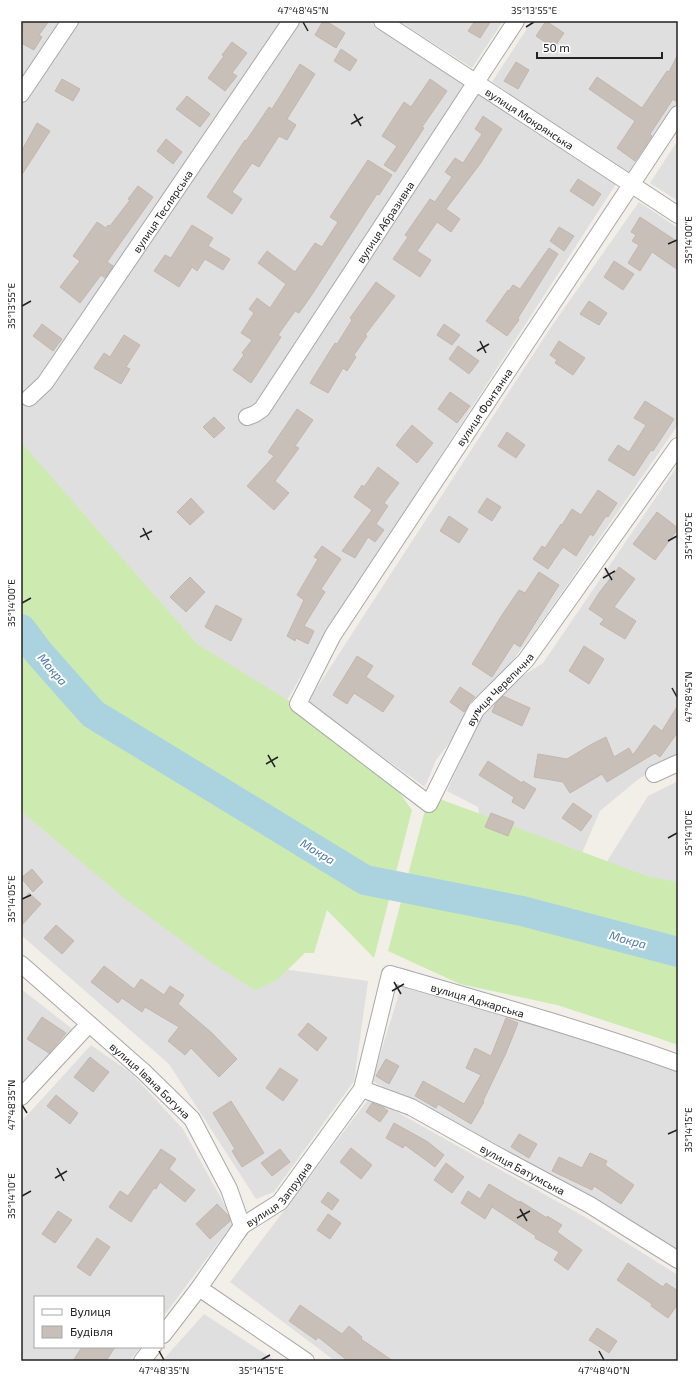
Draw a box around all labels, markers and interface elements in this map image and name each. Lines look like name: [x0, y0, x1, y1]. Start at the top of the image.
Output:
text: 47°48'45"N: [277, 4, 329, 16]
text: 35°13'55"E: [511, 4, 557, 16]
scale bar: [537, 34, 662, 60]
text: 50 m: [543, 40, 570, 54]
street label: вулиця Мокрянська: [483, 84, 577, 152]
street label: вулиця Теслярська: [129, 167, 195, 255]
street label: вулиця Абразивна: [353, 178, 416, 265]
text: 35°14'00"E: [682, 216, 694, 264]
text: 35°13'55"E: [5, 283, 17, 329]
street label: вулиця Фонтанна: [453, 366, 516, 449]
text: 35°14'05"E: [682, 512, 694, 560]
text: 35°14'00"E: [5, 579, 17, 627]
water label: Мокра: [35, 650, 71, 688]
street label: вулиця Черепична: [463, 650, 536, 728]
text: 47°48'45"N: [682, 671, 694, 723]
text: 35°14'10"E: [682, 810, 694, 856]
water label: Мокра: [298, 835, 338, 867]
text: 35°14'05"E: [5, 875, 17, 923]
water label: Мокра: [608, 927, 648, 951]
street label: вулиця Аджарська: [430, 980, 526, 1019]
street label: вулиця Івана Богуна: [108, 1039, 194, 1121]
text: 47°48'35"N: [5, 1080, 17, 1130]
text: 35°14'15"E: [682, 1107, 694, 1153]
street label: вулиця Батумська: [478, 1141, 567, 1197]
street label: вулиця Запрудна: [243, 1159, 314, 1229]
text: 35°14'10"E: [5, 1173, 17, 1219]
legend: [34, 1296, 164, 1348]
text: Вулиця: [70, 1304, 111, 1319]
text: Будівля: [70, 1324, 113, 1339]
text: 47°48'35"N: [139, 1364, 189, 1376]
text: 35°14'15"E: [238, 1364, 284, 1376]
text: 47°48'40"N: [578, 1364, 630, 1376]

